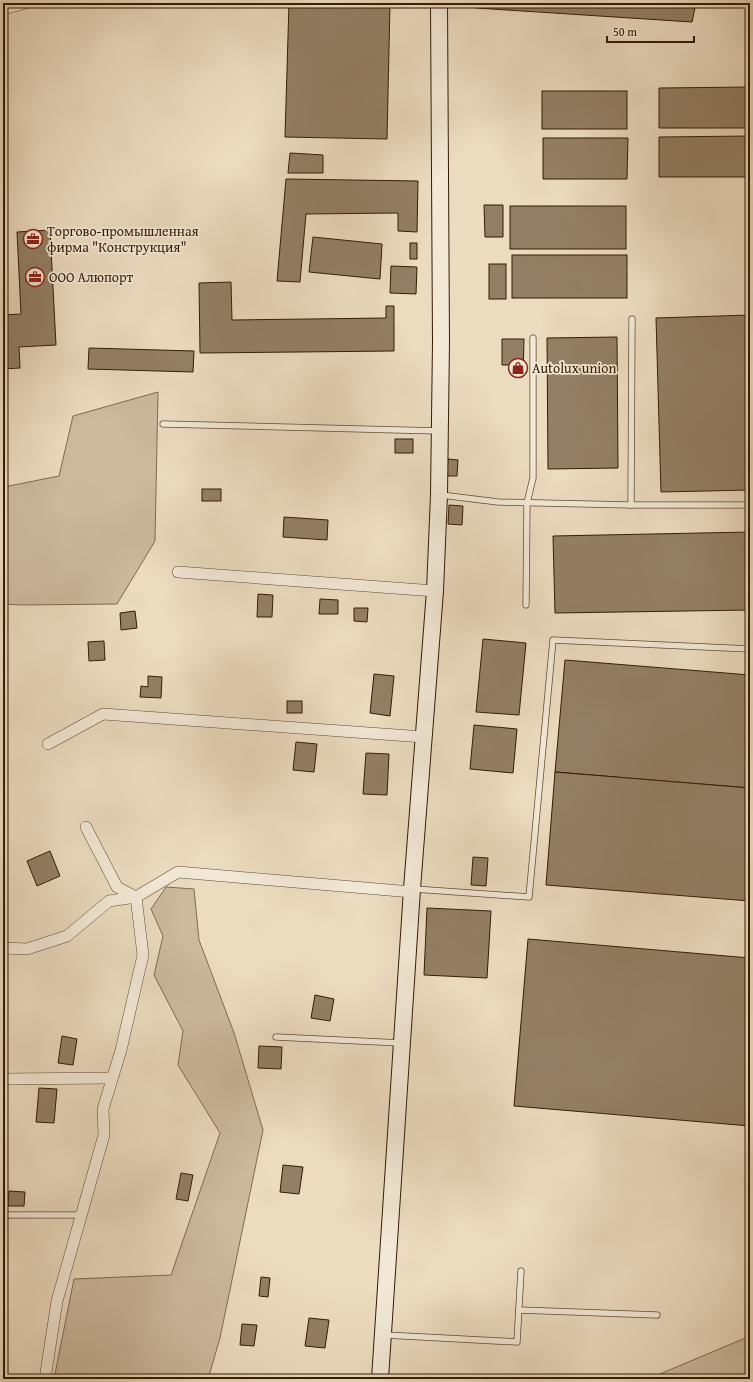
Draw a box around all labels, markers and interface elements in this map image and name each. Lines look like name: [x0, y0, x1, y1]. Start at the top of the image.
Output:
scale bar: [607, 18, 694, 44]
text: 50 m: [613, 23, 637, 40]
place label: Торгово-промышленная фирма "Конструкция": [47, 221, 199, 257]
office icon: Торгово-промышленная фирма "Конструкция": [22, 228, 44, 250]
office icon: ООО Алюпорт: [24, 266, 46, 288]
place label: ООО Алюпорт: [49, 267, 133, 287]
shop icon: Autolux union: [507, 357, 529, 379]
place label: Autolux union: [532, 358, 616, 378]

